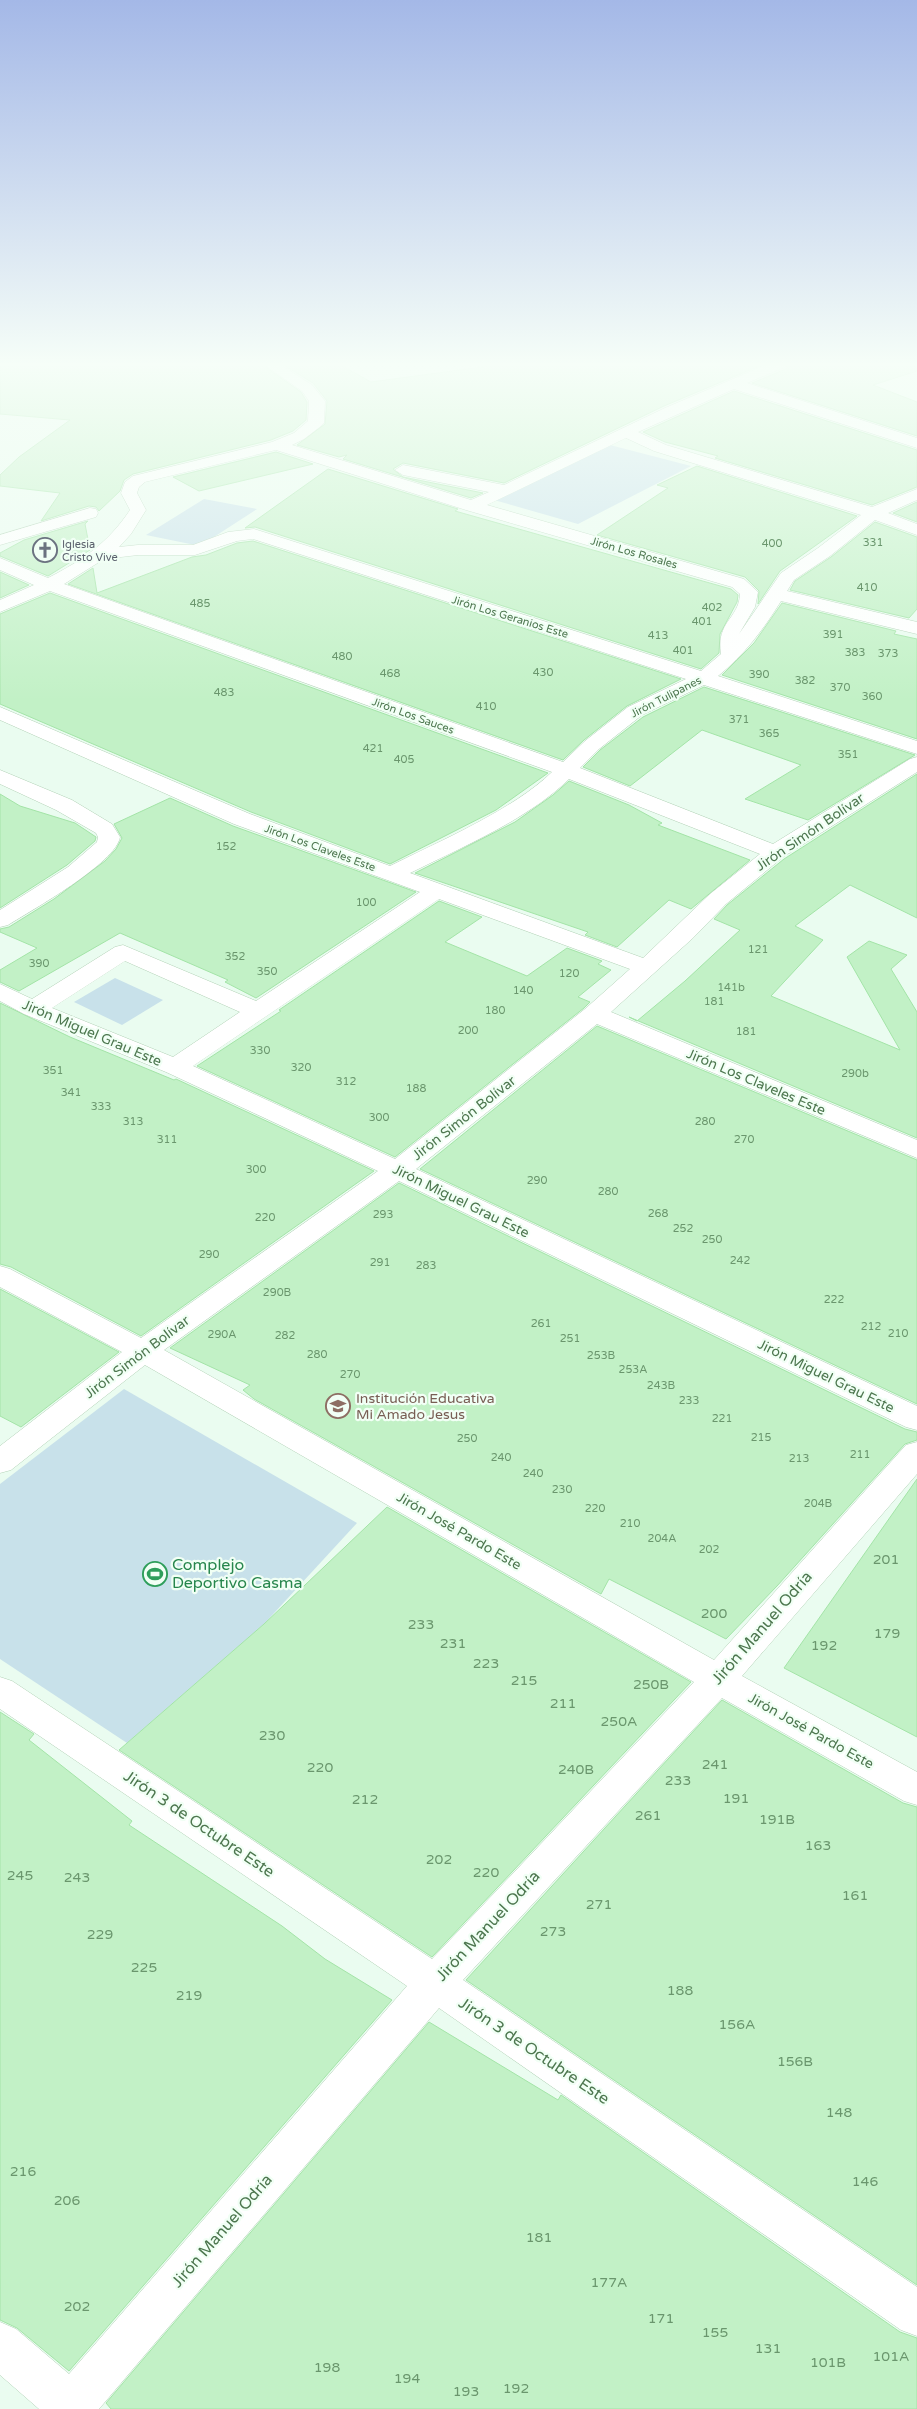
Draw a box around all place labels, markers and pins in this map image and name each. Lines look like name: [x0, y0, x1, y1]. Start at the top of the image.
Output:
church icon: Iglesia Cristo Vive: [32, 537, 58, 563]
place label: Iglesia Cristo Vive: [62, 538, 118, 564]
place label: Institución Educativa Mi Amado Jesus: [356, 1390, 495, 1423]
school or university icon: Institución Educativa Mi Amado Jesus: [325, 1393, 351, 1419]
place label: Complejo Deportivo Casma: [172, 1555, 303, 1593]
sports icon: Complejo Deportivo Casma: [142, 1561, 168, 1587]

